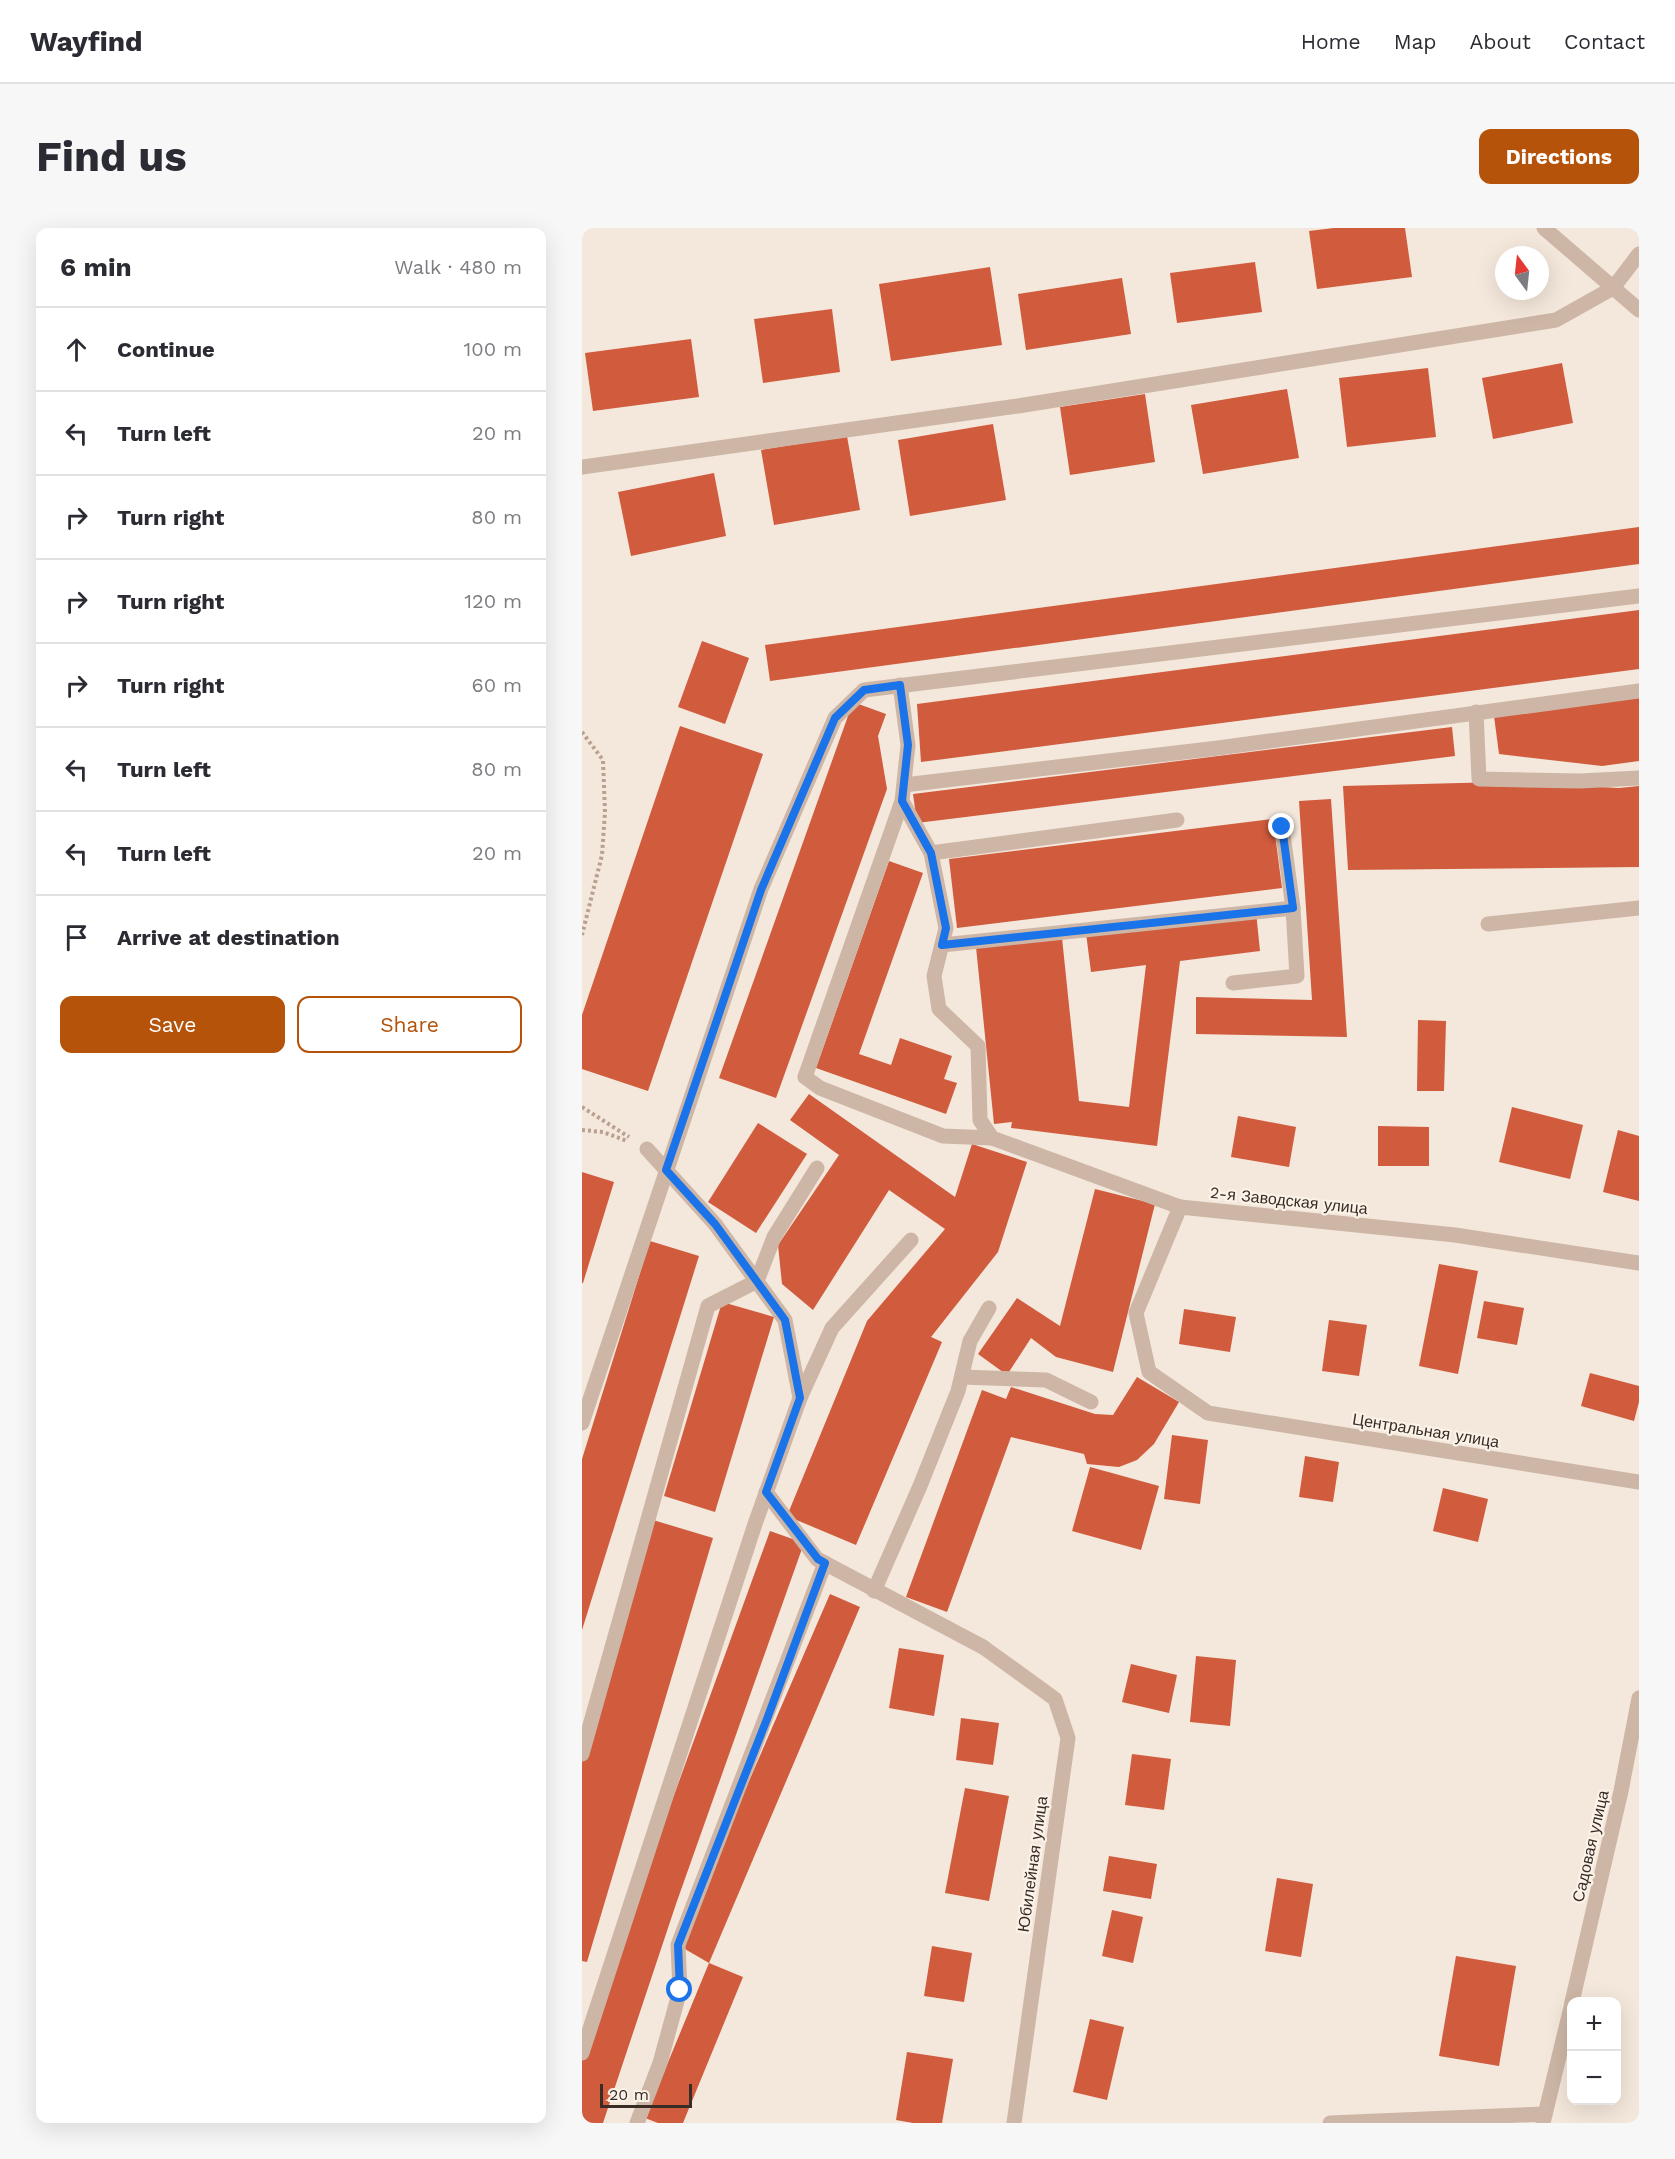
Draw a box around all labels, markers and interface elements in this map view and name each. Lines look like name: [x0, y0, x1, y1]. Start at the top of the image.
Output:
text: Wayfind: [30, 25, 143, 58]
text: Home: [1301, 29, 1361, 54]
text: Map: [1394, 29, 1437, 54]
text: About: [1470, 29, 1531, 54]
text: Contact: [1564, 29, 1645, 54]
button: Directions: [1479, 129, 1639, 184]
text: Find us: [36, 132, 187, 181]
north arrow: [1495, 246, 1549, 300]
text: 6 min: [60, 252, 132, 282]
text: Walk · 480 m: [394, 255, 522, 279]
icon: ahead: [60, 333, 93, 366]
text: Continue: [117, 337, 215, 362]
text: 100 m: [463, 337, 522, 361]
icon: left: [60, 417, 93, 450]
text: Turn left: [117, 421, 211, 446]
text: 20 m: [472, 421, 522, 445]
icon: right: [60, 501, 93, 534]
text: Turn right: [117, 505, 224, 530]
text: 80 m: [471, 505, 522, 529]
icon: right: [60, 585, 93, 618]
text: Turn right: [117, 589, 224, 614]
text: 120 m: [464, 589, 522, 613]
icon: right: [60, 669, 93, 702]
text: Turn right: [117, 673, 224, 698]
text: 60 m: [472, 673, 522, 697]
icon: left: [60, 753, 93, 786]
text: Turn left: [117, 757, 211, 782]
text: 80 m: [471, 757, 522, 781]
route end: [1268, 813, 1294, 839]
icon: left: [60, 837, 93, 870]
text: Turn left: [117, 841, 211, 866]
text: 20 m: [472, 841, 522, 865]
icon: arrive: [60, 921, 93, 954]
text: Arrive at destination: [117, 925, 340, 950]
button: Save: [60, 996, 285, 1053]
button: Share: [297, 996, 522, 1053]
street label: 2-я Заводская улица: [1209, 1183, 1369, 1218]
street label: Центральная улица: [1351, 1410, 1501, 1451]
street label: Садовая улица: [1568, 1788, 1613, 1904]
street label: Юбилейная улица: [1014, 1795, 1051, 1933]
route start: [666, 1976, 692, 2002]
map controls: [1567, 1997, 1621, 2105]
button: +: [1567, 1997, 1621, 2051]
button: −: [1567, 2051, 1621, 2105]
scale bar: [600, 2081, 692, 2108]
text: 20 m: [609, 2085, 649, 2104]

